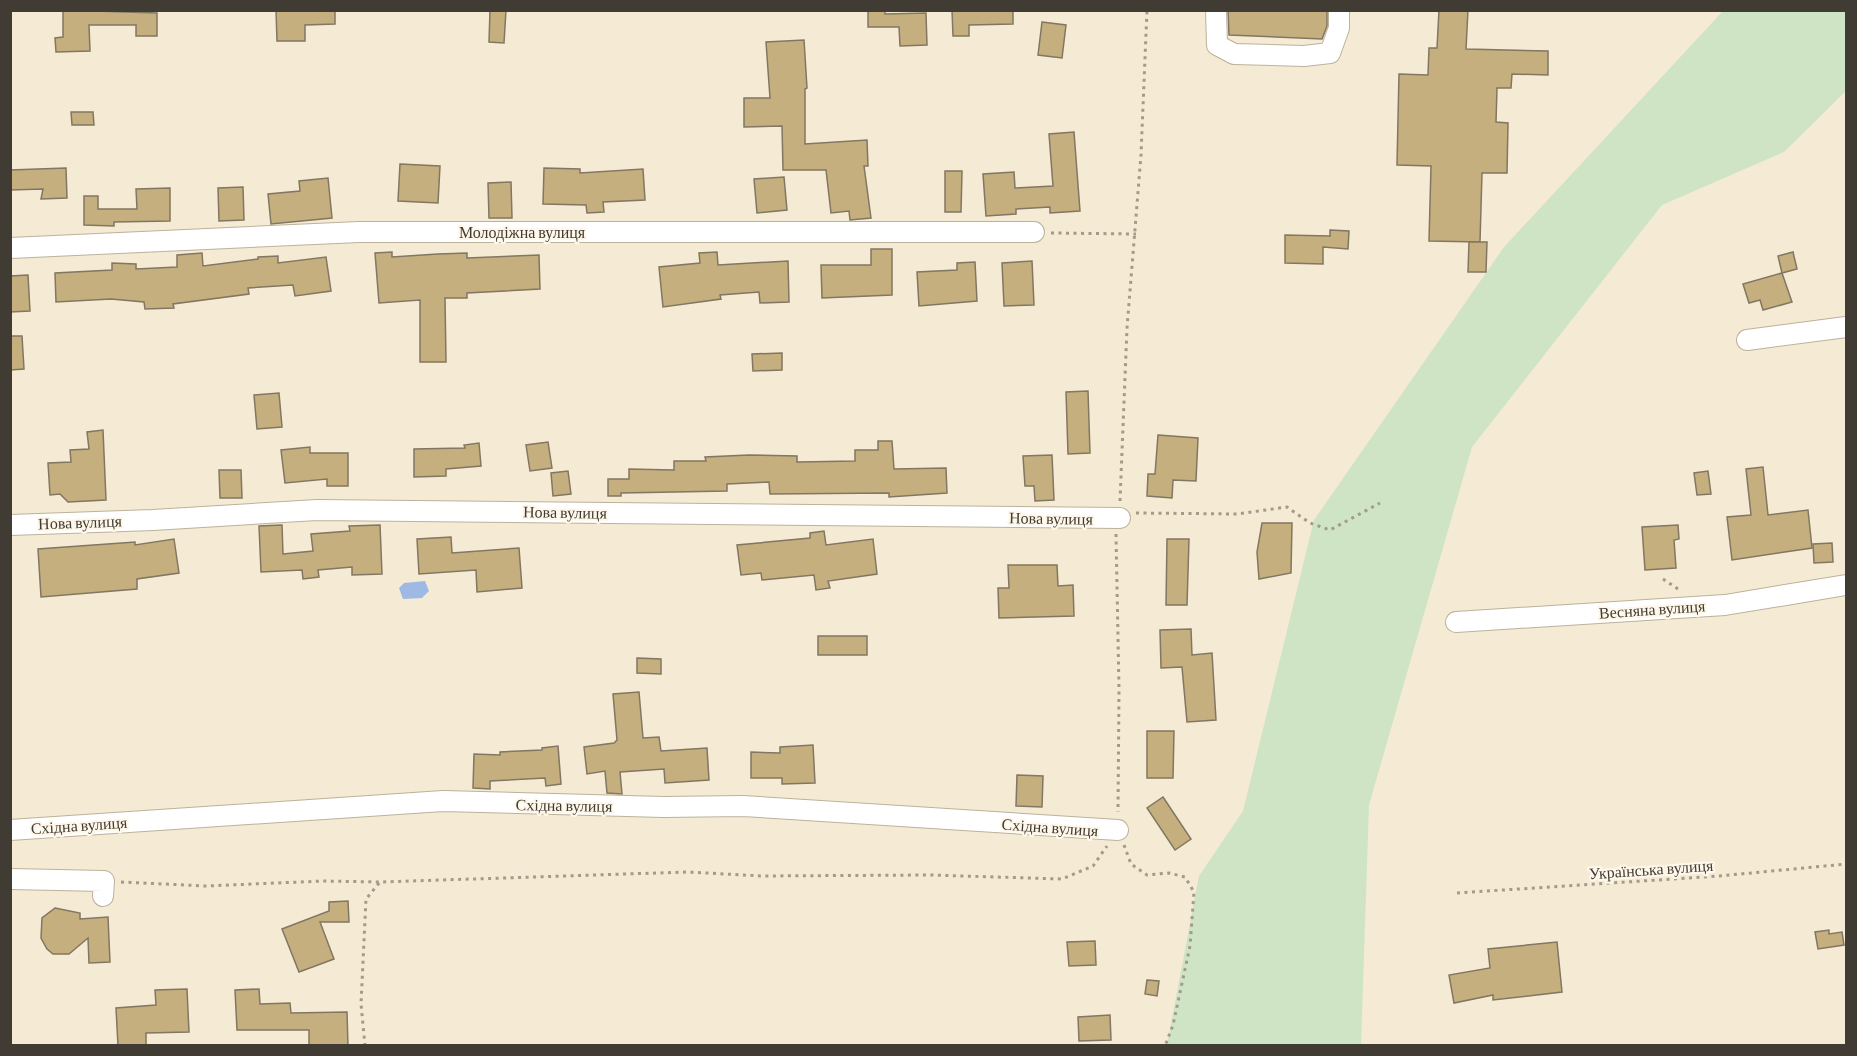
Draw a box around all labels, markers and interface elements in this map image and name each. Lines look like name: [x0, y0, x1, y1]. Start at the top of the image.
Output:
street label: Молодіжна вулиця: [459, 224, 586, 242]
street label: Нова вулиця: [523, 503, 608, 523]
street label: Нова вулиця: [1009, 509, 1094, 529]
street label: Нова вулиця: [38, 513, 123, 533]
street label: Весняна вулиця: [1598, 597, 1707, 623]
street label: Східна вулиця: [515, 796, 613, 816]
street label: Східна вулиця: [30, 814, 129, 838]
street label: Східна вулиця: [1001, 816, 1099, 840]
street label: Українська вулиця: [1588, 857, 1714, 883]

